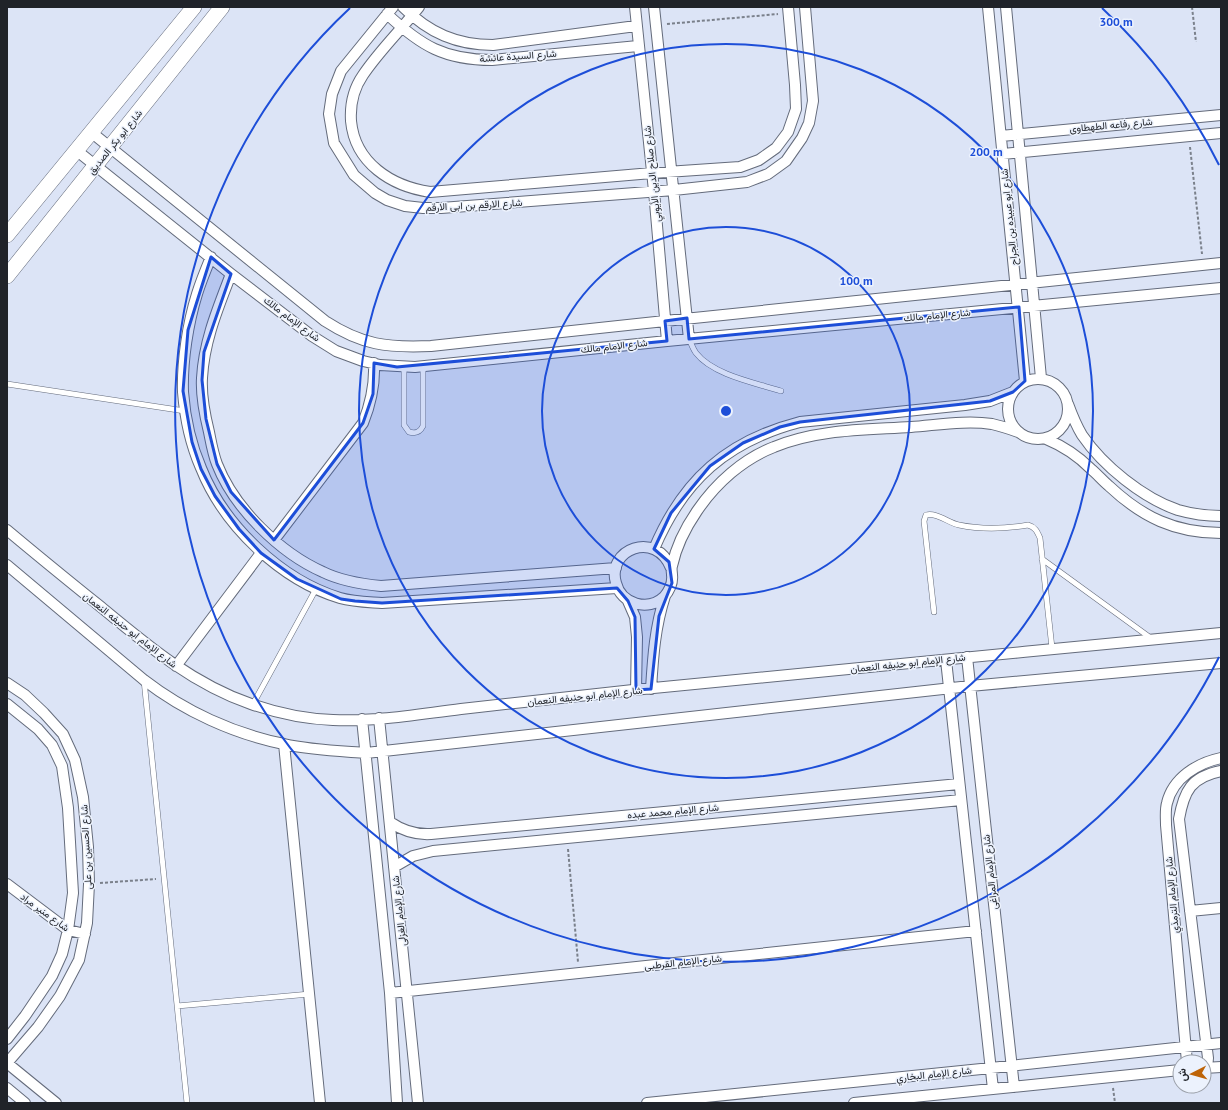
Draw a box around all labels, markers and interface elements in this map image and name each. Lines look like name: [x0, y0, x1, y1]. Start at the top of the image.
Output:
text: 300 m: [1099, 14, 1133, 29]
street label: شارع السيدة عائشة: [479, 47, 557, 65]
street label: شارع ابو بكر الصديق: [85, 107, 145, 177]
street label: شارع رفاعه الطهطاوى: [1069, 115, 1153, 135]
street label: شارع صلاح الدين الأيوبي: [640, 125, 666, 223]
text: 200 m: [969, 144, 1003, 159]
street label: شارع ابو عبيده بن الجراح: [997, 168, 1021, 266]
street label: شارع الارقم بن ابى الارقم: [425, 196, 523, 214]
text: 100 m: [839, 273, 873, 288]
street label: شارع الإمام مالك: [261, 294, 323, 345]
street label: شارع الإمام مالك: [903, 306, 971, 324]
street label: شارع الإمام مالك: [580, 336, 648, 356]
centre of rings: [719, 404, 733, 418]
street label: شارع الإمام ابو حنيفه النعمان: [80, 589, 180, 671]
street label: شارع الإمام ابو حنيفه النعمان: [850, 650, 966, 676]
street label: شارع الإمام ابو حنيفه النعمان: [527, 683, 643, 709]
street label: شارع الإمام محمد عبده: [627, 801, 719, 821]
street label: شارع الحسين بن على: [77, 804, 95, 890]
street label: شارع الإمام المراغى: [980, 834, 1000, 910]
street label: شارع الإمام الترمذي: [1162, 856, 1184, 934]
street label: شارع الإمام الغزلى: [389, 875, 409, 947]
street label: شارع منير مراد: [18, 890, 72, 934]
street label: شارع الإمام القرطبى: [644, 951, 723, 973]
north arrow: [1172, 1054, 1212, 1094]
street label: شارع الإمام البخاري: [896, 1064, 973, 1086]
text: ش: [1174, 1068, 1190, 1082]

